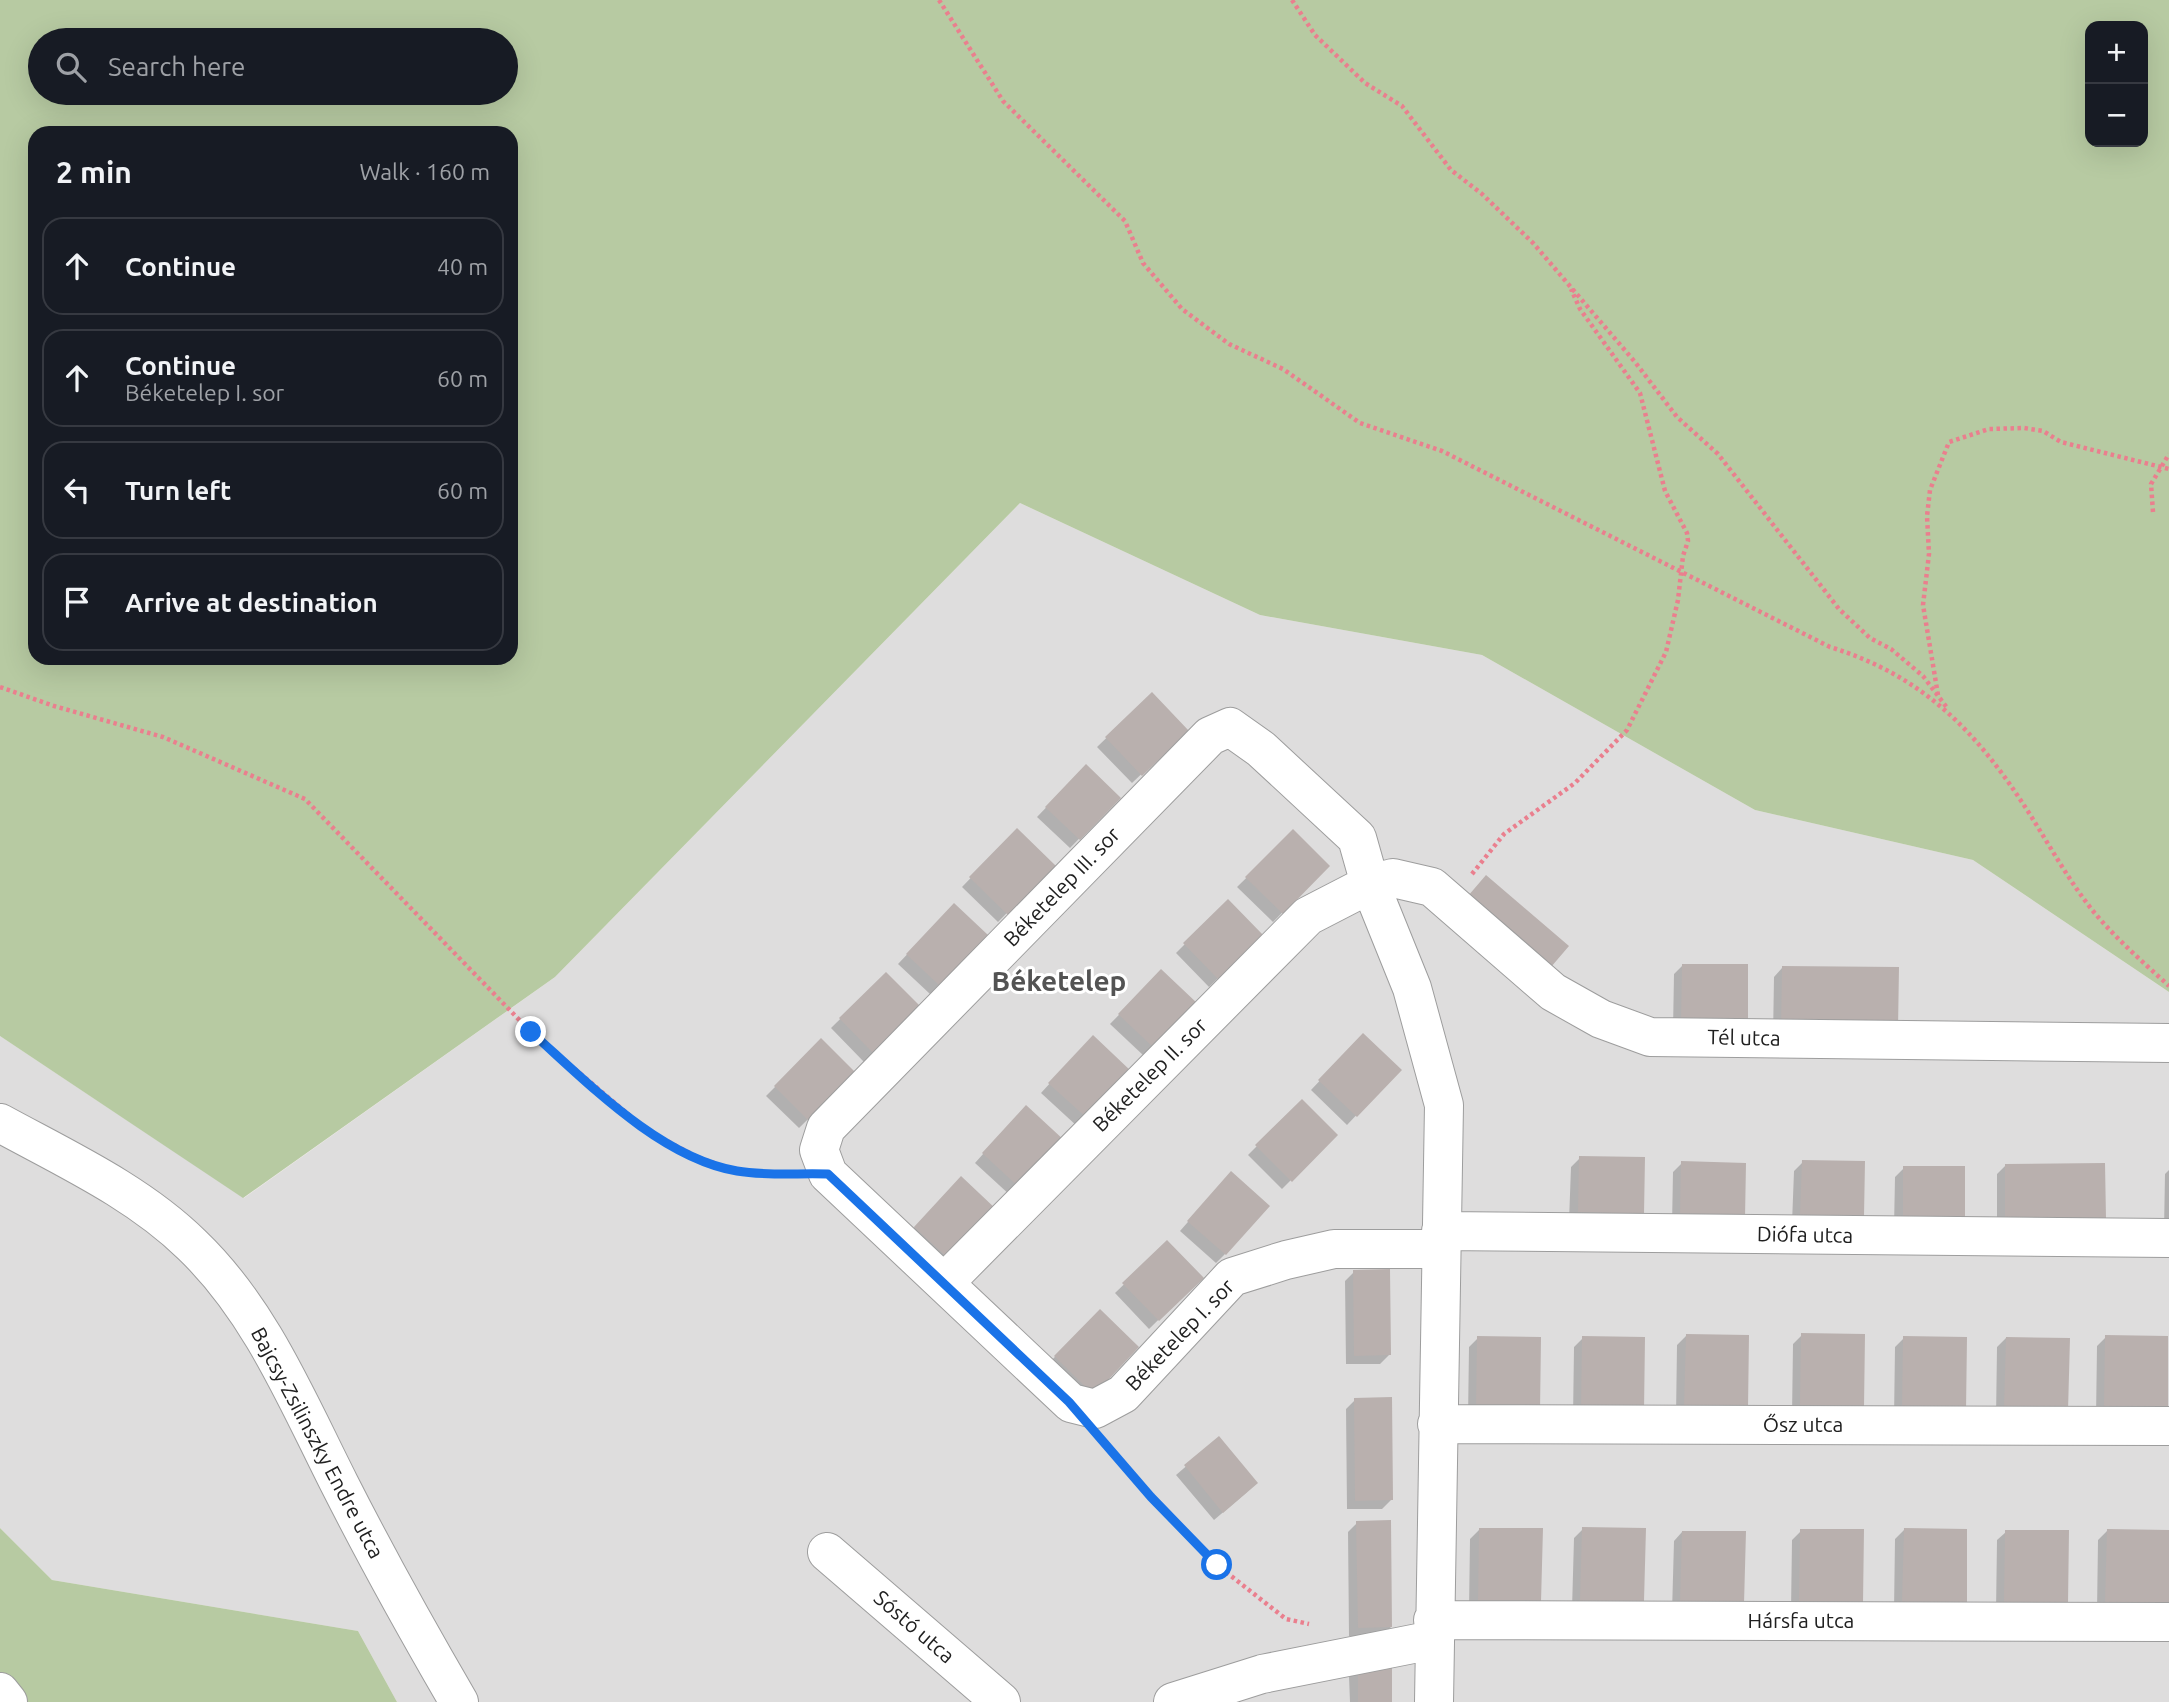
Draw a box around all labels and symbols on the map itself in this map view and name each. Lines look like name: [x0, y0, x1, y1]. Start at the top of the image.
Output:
street label: Béketelep III. sor: [998, 822, 1124, 951]
district label: Béketelep: [992, 965, 1126, 996]
street label: Béketelep II. sor: [1087, 1012, 1211, 1136]
route end: [515, 1016, 546, 1047]
street label: Tél utca: [1707, 1024, 1781, 1050]
street label: Diófa utca: [1757, 1221, 1853, 1247]
street label: Béketelep I. sor: [1120, 1274, 1238, 1395]
street label: Bajcsy-Zsilinszky Endre utca: [247, 1323, 389, 1562]
street label: Ősz utca: [1763, 1412, 1843, 1436]
route start: [1201, 1549, 1232, 1580]
street label: Sóstó utca: [870, 1585, 960, 1668]
street label: Hársfa utca: [1748, 1608, 1854, 1632]

